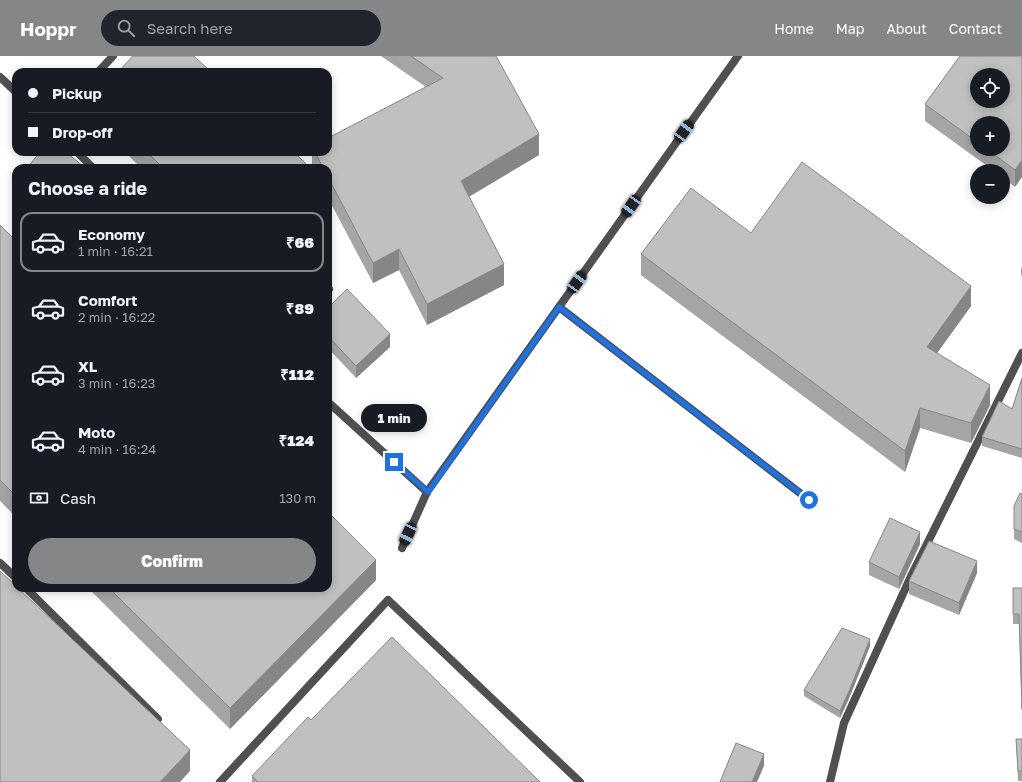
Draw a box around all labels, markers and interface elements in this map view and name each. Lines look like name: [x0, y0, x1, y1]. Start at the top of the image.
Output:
search box: [101, 10, 381, 46]
text: Hoppr: [20, 17, 77, 40]
icon: search: [115, 17, 137, 39]
text: Search here: [147, 19, 233, 37]
text: Home: [774, 20, 814, 37]
text: Map: [836, 20, 864, 37]
text: About: [886, 20, 927, 37]
text: Contact: [949, 20, 1002, 37]
map controls: [970, 68, 1010, 204]
button: locate: [970, 68, 1010, 108]
text: Pickup: [52, 84, 102, 102]
button: +: [970, 116, 1010, 156]
car: [672, 118, 696, 144]
text: Drop-off: [52, 123, 112, 141]
button: −: [970, 164, 1010, 204]
text: Choose a ride: [28, 177, 147, 199]
car: [619, 193, 643, 219]
icon: car: [30, 224, 66, 260]
text: Economy: [78, 225, 145, 243]
text: ₹66: [286, 233, 314, 251]
text: 1 min · 16:21: [78, 243, 153, 259]
car: [565, 269, 589, 295]
icon: car: [30, 290, 66, 326]
text: Comfort: [78, 291, 137, 309]
text: ₹89: [286, 299, 314, 317]
text: 2 min · 16:22: [78, 309, 155, 325]
icon: car: [30, 356, 66, 392]
text: XL: [78, 357, 97, 375]
text: ₹112: [280, 365, 314, 383]
text: 3 min · 16:23: [78, 375, 155, 391]
callout: 1 min: [361, 404, 427, 432]
text: 1 min: [377, 410, 411, 426]
icon: car: [30, 422, 66, 458]
text: Moto: [78, 423, 115, 441]
text: ₹124: [279, 431, 314, 449]
text: 4 min · 16:24: [78, 441, 156, 457]
route end: [385, 453, 403, 471]
icon: cash: [28, 487, 50, 509]
text: Cash: [60, 489, 96, 507]
text: 130 m: [279, 490, 316, 506]
route start: [800, 491, 818, 509]
car: [397, 521, 419, 547]
button: Confirm: [28, 538, 316, 584]

